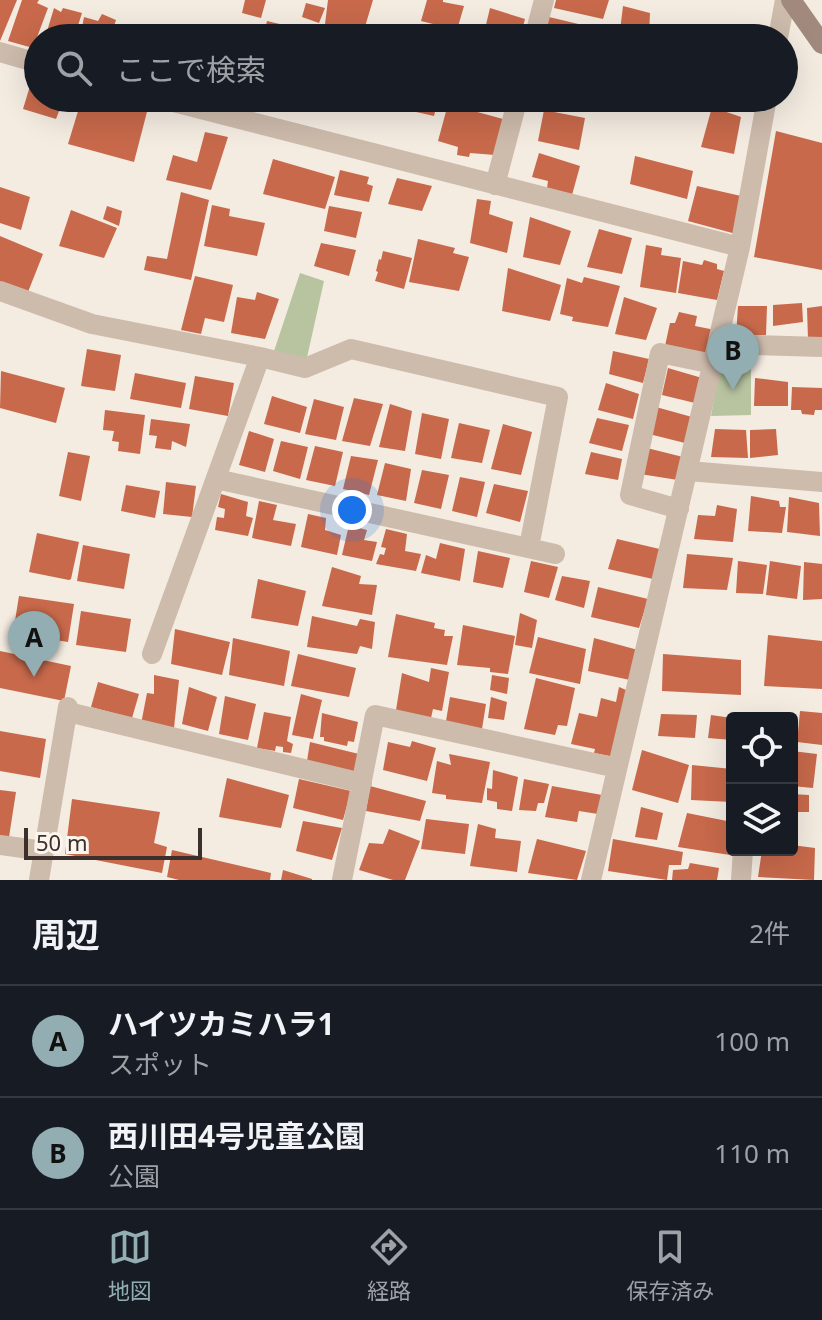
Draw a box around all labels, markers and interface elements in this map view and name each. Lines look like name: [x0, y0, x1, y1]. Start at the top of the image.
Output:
search box: [24, 24, 798, 112]
icon: search: [52, 46, 96, 90]
text: ここで検索: [116, 49, 266, 90]
pin: B: [707, 324, 759, 390]
your location: [332, 490, 372, 530]
pin: A: [8, 611, 60, 677]
map controls: [726, 712, 798, 856]
button: locate: [726, 712, 798, 784]
button: layers: [726, 784, 798, 856]
scale bar: [24, 824, 202, 860]
text: 50 m: [36, 827, 87, 857]
text: 周辺: [32, 911, 100, 957]
text: 2件: [749, 915, 790, 951]
text: ハイツカミハラ1: [108, 1003, 335, 1044]
text: A: [49, 1023, 67, 1059]
text: 100 m: [714, 1023, 790, 1059]
text: スポット: [108, 1046, 212, 1082]
text: 西川田4号児童公園: [108, 1115, 365, 1156]
text: B: [49, 1135, 67, 1171]
text: 110 m: [714, 1135, 790, 1171]
text: 公園: [108, 1158, 160, 1194]
tab: 地図: [108, 1225, 152, 1305]
tab: 経路: [367, 1225, 411, 1305]
tab: 保存済み: [626, 1225, 714, 1305]

